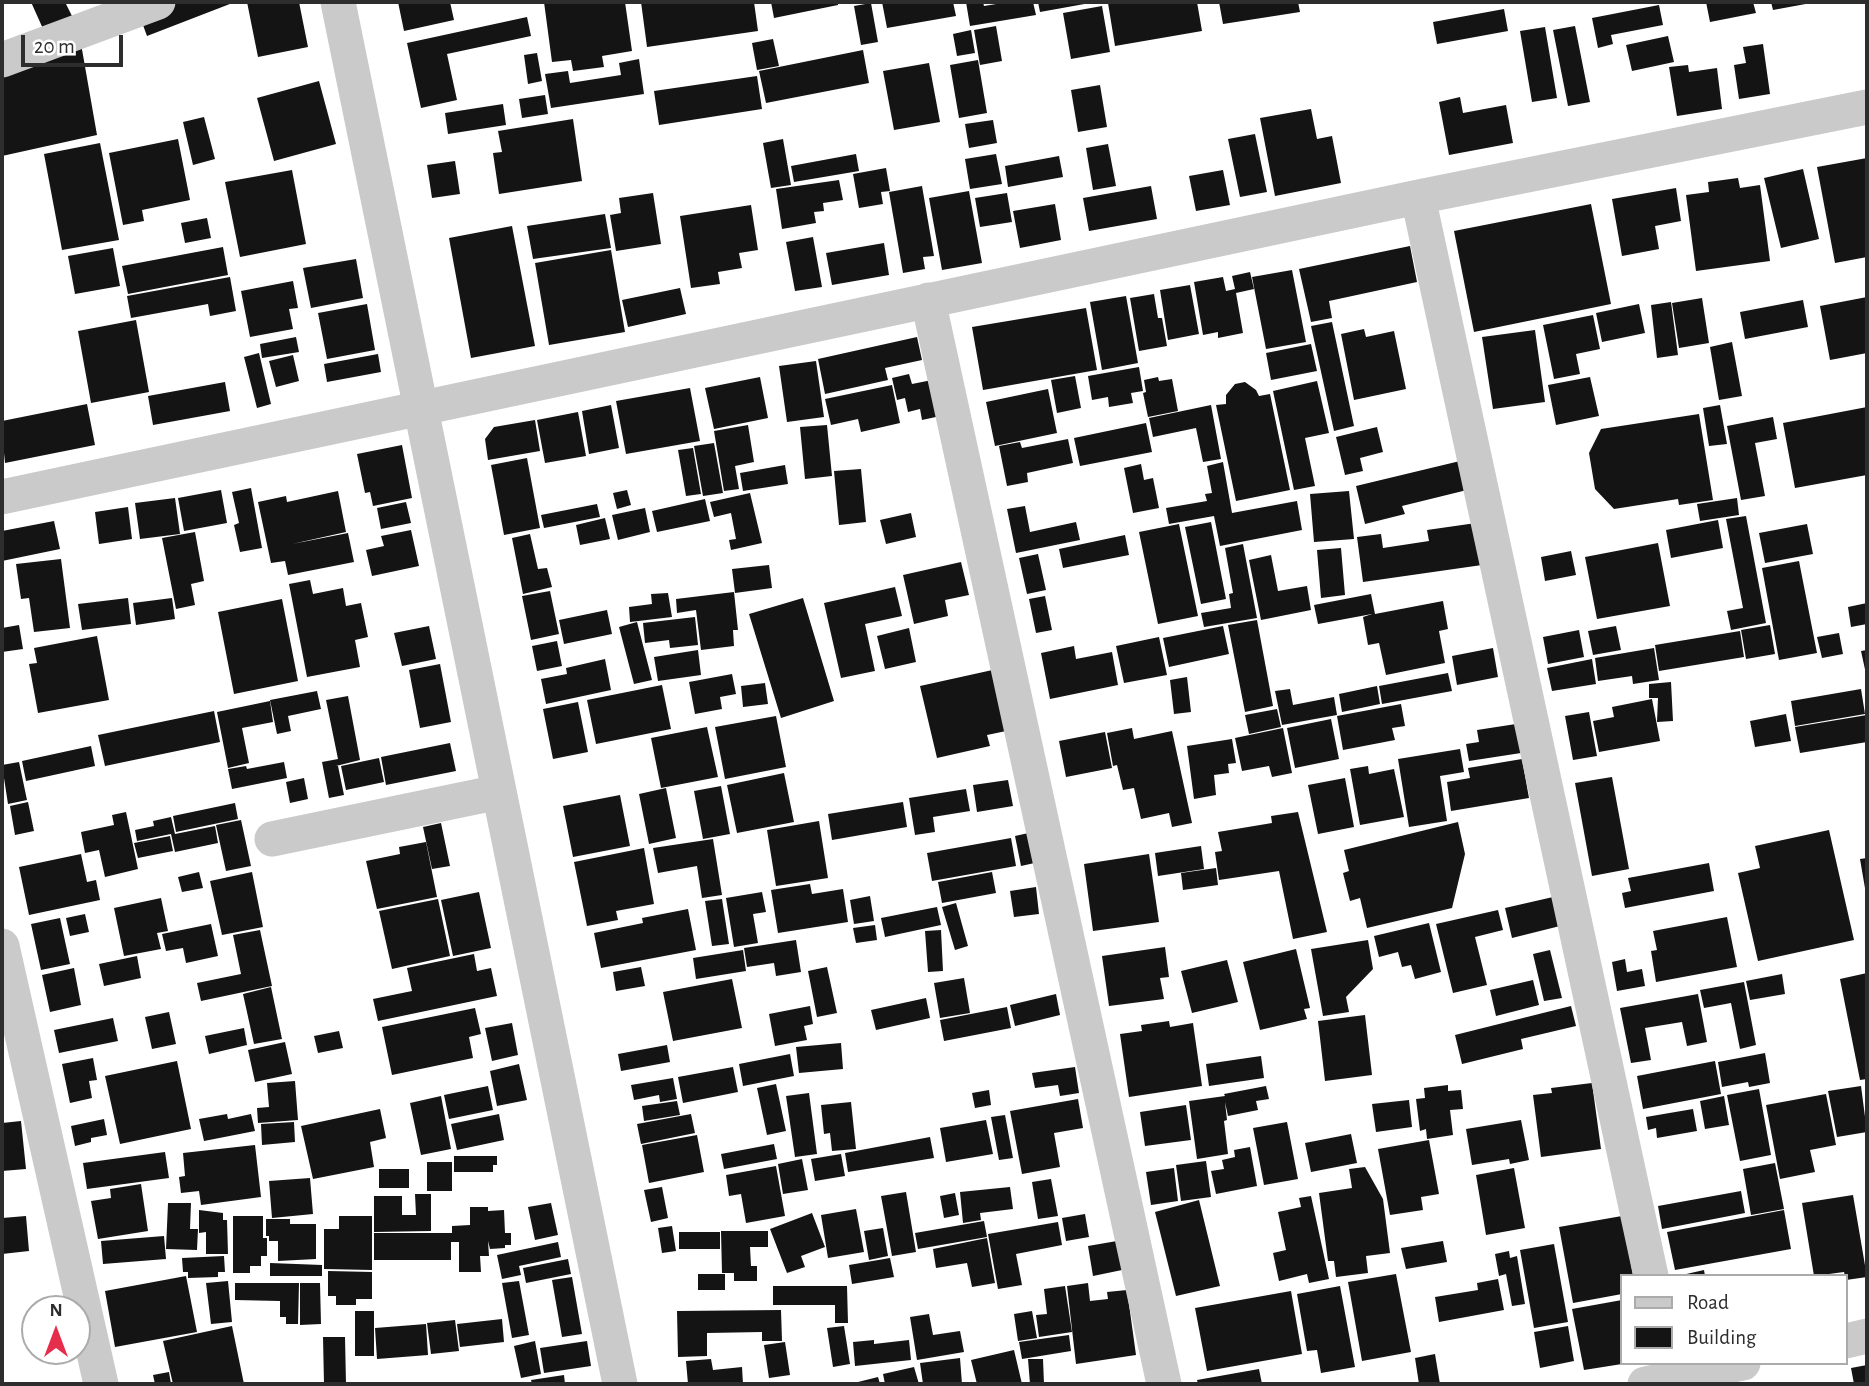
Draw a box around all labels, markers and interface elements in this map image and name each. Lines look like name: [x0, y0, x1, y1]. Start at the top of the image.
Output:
scale bar: [24, 21, 126, 65]
text: 20 m: [34, 36, 75, 57]
legend: [1620, 1274, 1848, 1365]
text: Road: [1687, 1292, 1729, 1313]
north arrow: [21, 1295, 91, 1365]
text: N: [49, 1301, 63, 1320]
text: Building: [1687, 1327, 1756, 1348]

